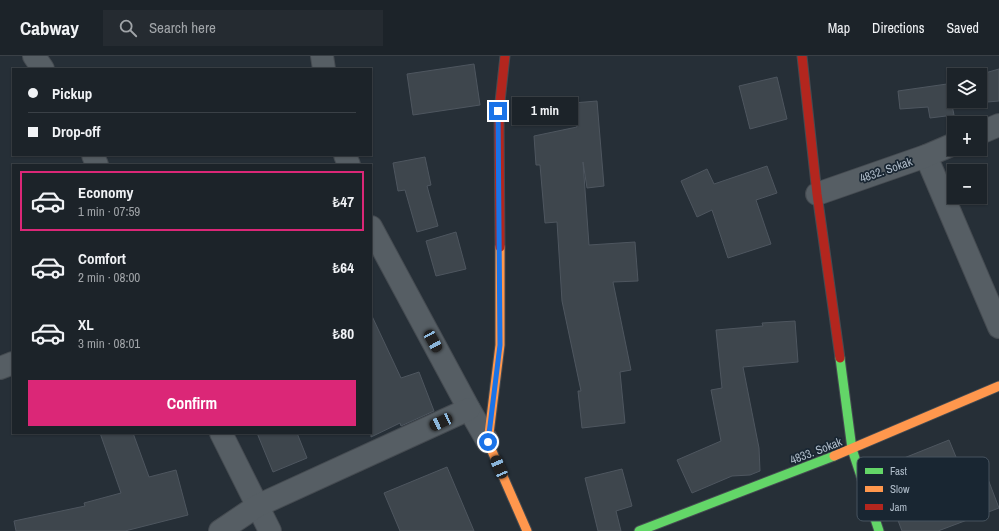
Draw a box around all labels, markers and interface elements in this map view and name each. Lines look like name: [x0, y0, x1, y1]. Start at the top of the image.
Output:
search box: [103, 10, 383, 46]
text: Cabway: [20, 15, 79, 41]
icon: search: [117, 17, 139, 39]
text: Search here: [149, 17, 216, 38]
text: Map: [828, 19, 850, 37]
text: Directions: [872, 19, 924, 37]
text: Saved: [946, 19, 979, 37]
map controls: [947, 68, 987, 204]
button: layers: [947, 68, 987, 108]
text: Pickup: [52, 83, 92, 104]
callout: 1 min: [512, 97, 578, 125]
route end: [489, 102, 507, 120]
text: 1 min: [531, 102, 559, 119]
button: +: [947, 116, 987, 156]
text: Drop-off: [52, 121, 101, 142]
street label: 4832. Sokak: [858, 154, 915, 186]
button: −: [947, 164, 987, 204]
text: Economy: [78, 182, 133, 203]
icon: car: [30, 183, 66, 219]
text: ₺47: [333, 191, 354, 212]
text: 1 min · 07:59: [78, 203, 140, 220]
text: Comfort: [78, 248, 126, 269]
icon: car: [30, 249, 66, 285]
text: ₺64: [333, 257, 354, 278]
text: 2 min · 08:00: [78, 269, 140, 286]
text: XL: [78, 314, 94, 335]
icon: car: [30, 315, 66, 351]
text: ₺80: [333, 323, 354, 344]
car: [422, 328, 444, 354]
text: 3 min · 08:01: [78, 335, 140, 352]
button: Confirm: [28, 380, 356, 426]
car: [428, 411, 454, 433]
route start: [479, 433, 497, 451]
street label: 4833. Sokak: [788, 434, 844, 468]
car: [489, 454, 509, 480]
legend: [857, 457, 989, 521]
text: Fast: [890, 464, 908, 478]
text: Slow: [890, 482, 910, 496]
text: Jam: [890, 500, 907, 514]

